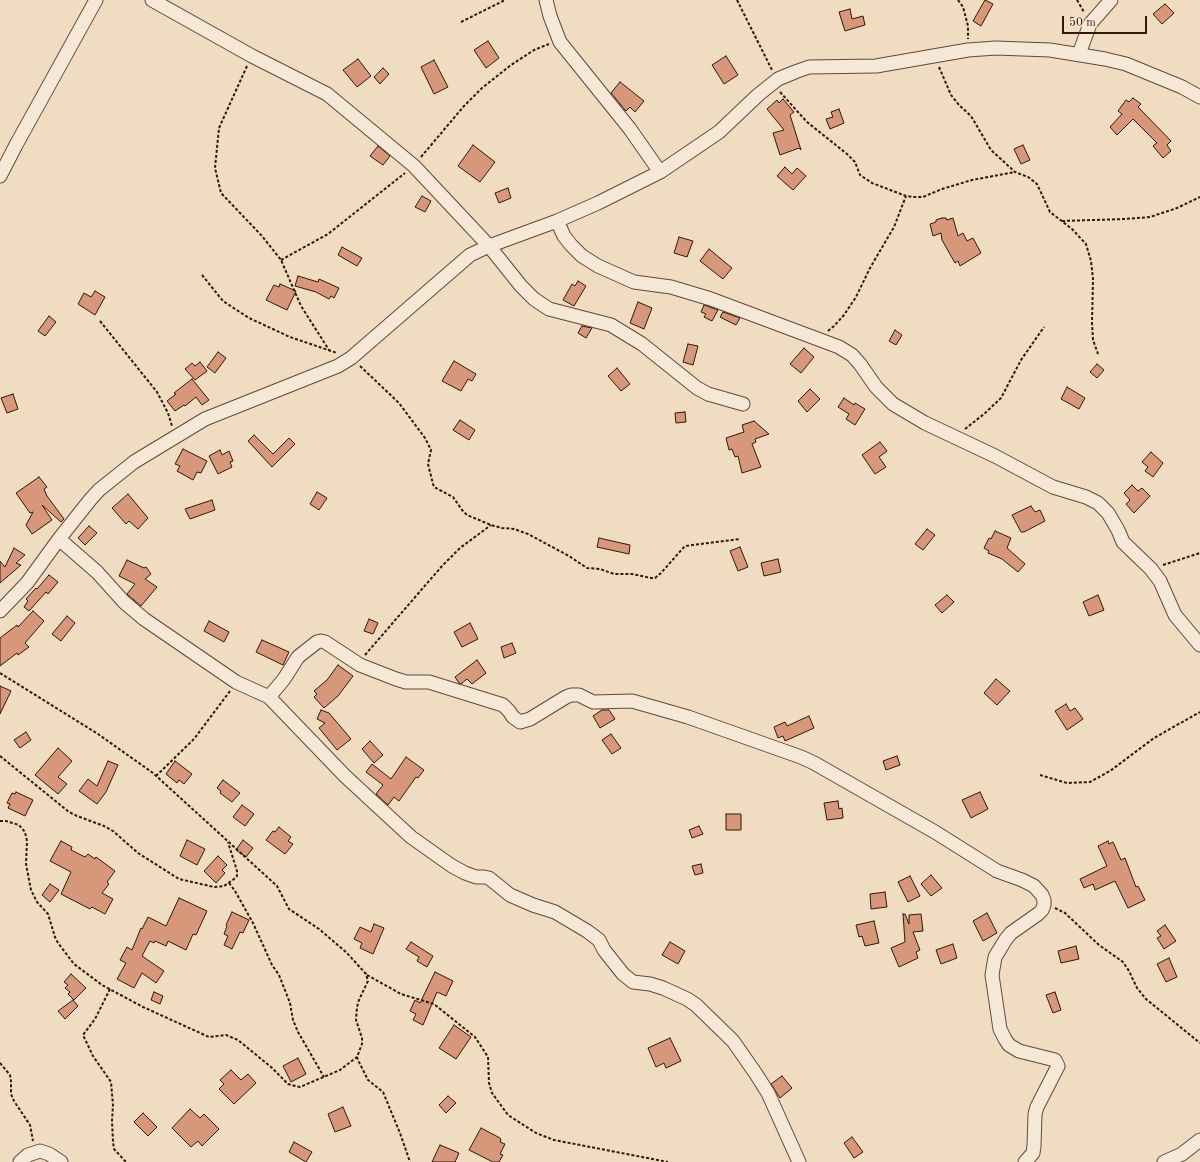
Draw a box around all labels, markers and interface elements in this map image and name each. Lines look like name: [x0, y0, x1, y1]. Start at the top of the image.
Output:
scale bar: [1064, 8, 1149, 34]
text: 50 m: [1069, 17, 1096, 29]

